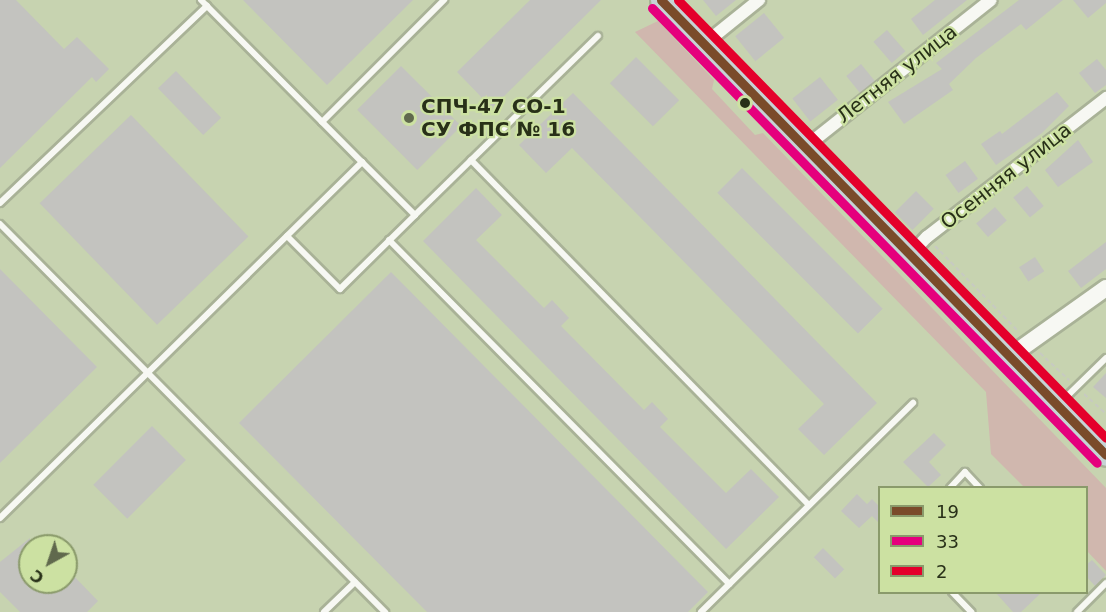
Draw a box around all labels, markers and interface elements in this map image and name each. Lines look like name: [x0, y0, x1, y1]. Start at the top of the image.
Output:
street label: Летняя улица: [832, 20, 962, 128]
place label: СПЧ-47 СО-1 СУ ФПС № 16: [421, 94, 575, 141]
unlabelled marker: [739, 97, 751, 109]
marker: СПЧ-47 СО-1 СУ ФПС № 16: [402, 111, 416, 125]
street label: Осенняя улица: [936, 118, 1076, 234]
legend: [878, 486, 1088, 594]
text: 19: [936, 501, 959, 522]
text: 33: [936, 531, 959, 552]
north arrow: [18, 534, 78, 594]
text: 2: [936, 561, 947, 582]
text: С: [27, 566, 48, 588]

